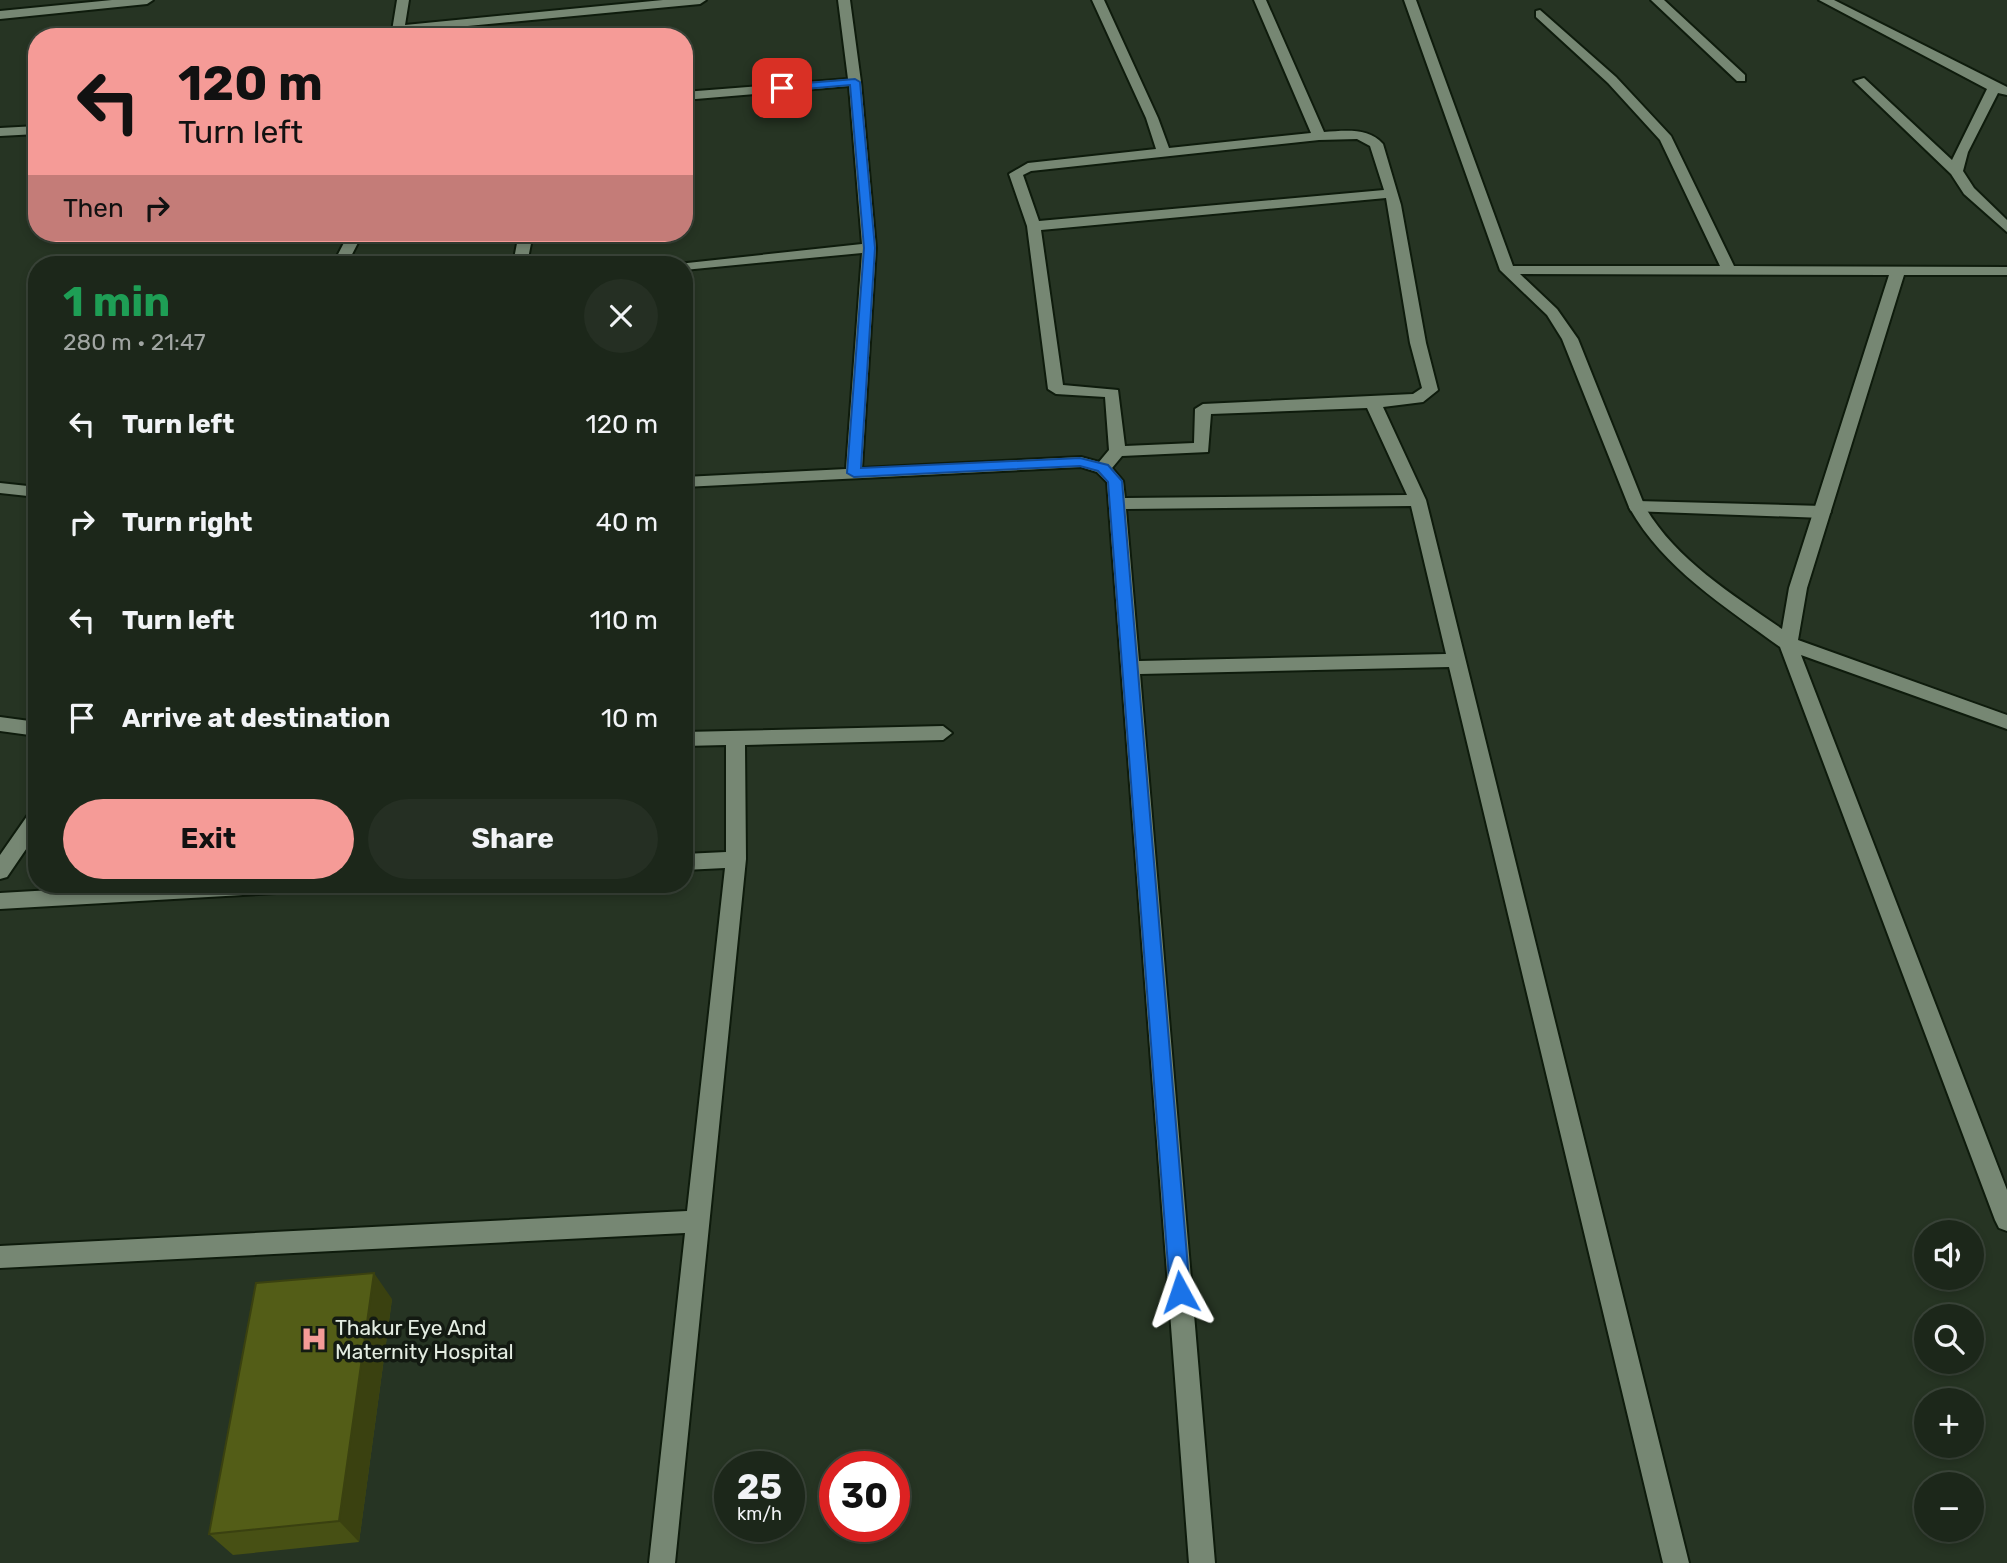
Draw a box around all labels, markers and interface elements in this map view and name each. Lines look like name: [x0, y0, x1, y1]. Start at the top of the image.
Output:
text: 120 m: [178, 54, 323, 112]
icon: left: [63, 56, 154, 147]
pin: [752, 58, 812, 118]
icon: arrive: [763, 69, 801, 107]
text: Turn left: [178, 113, 303, 151]
icon: right: [138, 189, 176, 227]
text: Then: [63, 193, 124, 224]
text: 1 min: [63, 277, 170, 327]
button: close: [584, 279, 658, 353]
text: 280 m · 21:47: [63, 328, 206, 356]
icon: left: [63, 405, 101, 443]
text: Turn left: [122, 409, 234, 440]
text: 120 m: [586, 409, 658, 440]
icon: right: [63, 503, 101, 541]
text: Turn right: [122, 507, 252, 538]
text: 40 m: [596, 507, 658, 538]
icon: left: [63, 601, 101, 639]
text: Turn left: [122, 605, 234, 636]
text: 110 m: [590, 605, 658, 636]
icon: arrive: [63, 699, 101, 737]
text: Arrive at destination: [122, 703, 390, 734]
text: 10 m: [601, 703, 658, 734]
button: Exit: [63, 799, 354, 879]
button: Share: [368, 799, 658, 879]
map controls: [1914, 1220, 1984, 1542]
button: sound: [1914, 1220, 1984, 1290]
position arrow: [1143, 1255, 1217, 1329]
button: search: [1914, 1304, 1984, 1374]
place label: Thakur Eye And Maternity Hospital: [335, 1315, 514, 1364]
hospital icon: Thakur Eye And Maternity Hospital: [299, 1324, 329, 1354]
button: +: [1914, 1388, 1984, 1458]
speed limit sign: 30: [819, 1451, 910, 1542]
text: 25: [737, 1466, 782, 1508]
button: −: [1914, 1472, 1984, 1542]
text: km/h: [737, 1503, 782, 1525]

